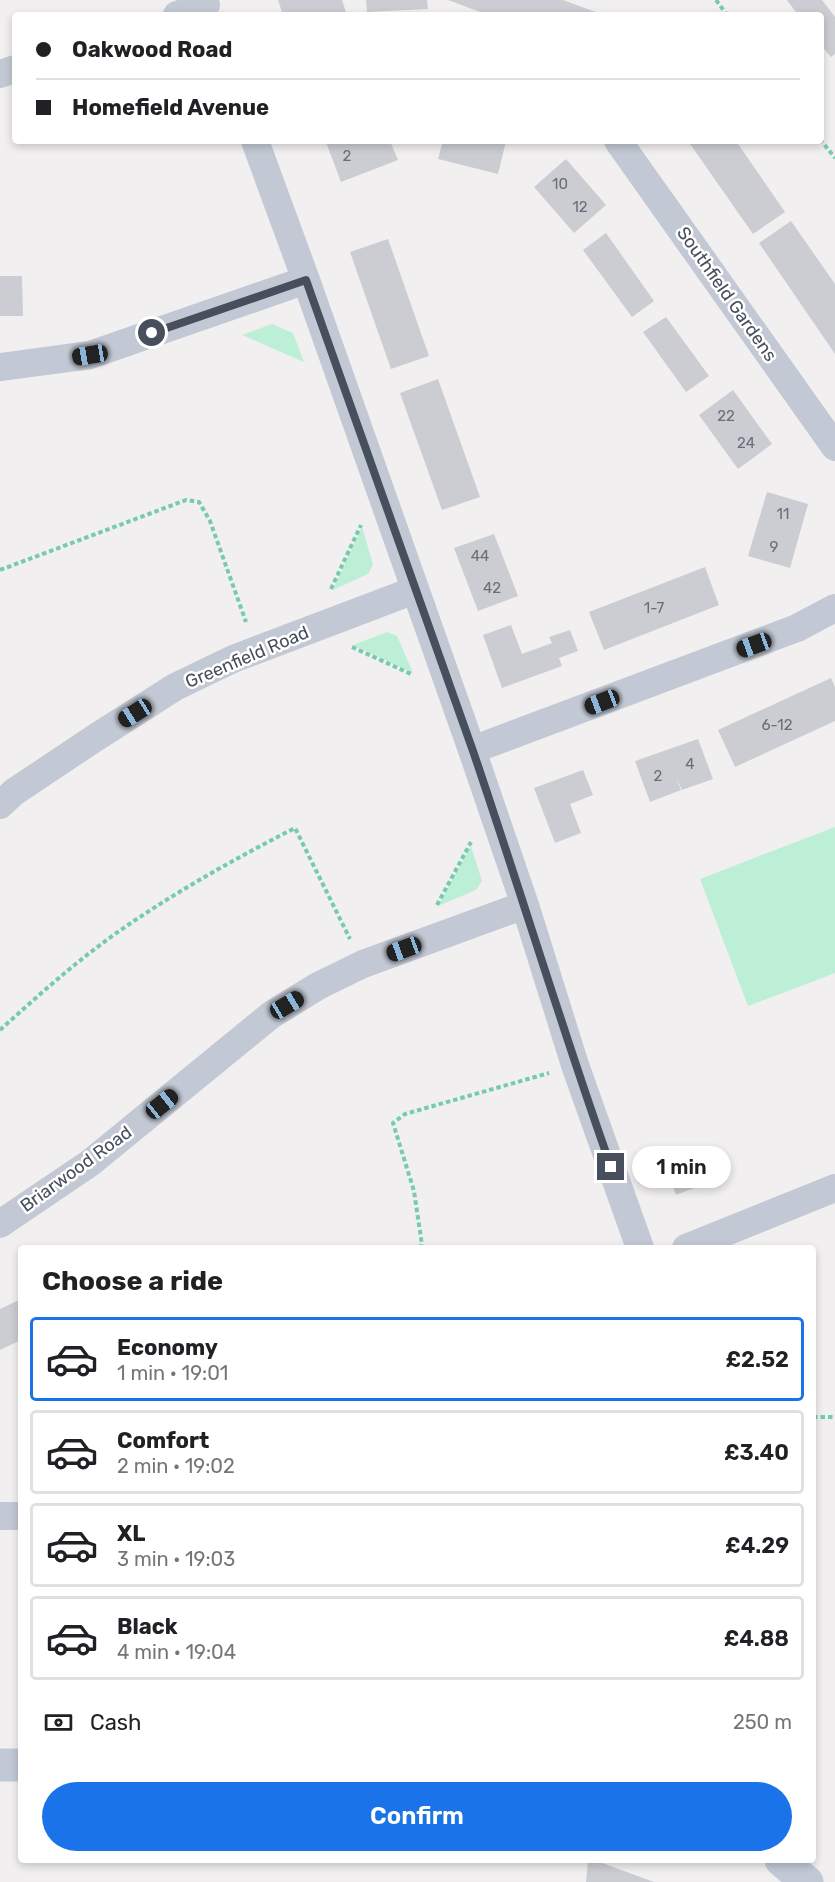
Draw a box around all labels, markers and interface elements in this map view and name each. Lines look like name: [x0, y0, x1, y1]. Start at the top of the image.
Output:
text: Oakwood Road: [72, 36, 232, 63]
text: Homefield Avenue: [72, 94, 269, 121]
house number: 2: [343, 147, 352, 165]
house number: 10: [552, 175, 568, 193]
house number: 12: [572, 198, 588, 216]
street label: Southfield Gardens: [672, 222, 782, 366]
route start: [138, 319, 165, 346]
car: [71, 343, 109, 367]
house number: 22: [717, 407, 735, 425]
house number: 24: [737, 434, 755, 452]
house number: 11: [777, 505, 789, 523]
house number: 9: [770, 538, 779, 556]
house number: 44: [471, 547, 489, 565]
house number: 42: [483, 579, 501, 597]
house number: 1-7: [644, 599, 665, 617]
street label: Greenfield Road: [182, 621, 312, 693]
car: [734, 630, 774, 660]
car: [582, 687, 622, 717]
car: [115, 696, 155, 730]
house number: 6-12: [762, 716, 793, 734]
house number: 4: [685, 755, 695, 773]
house number: 2: [654, 767, 663, 785]
car: [384, 934, 424, 964]
car: [267, 988, 307, 1022]
car: [142, 1086, 182, 1122]
street label: Briarwood Road: [16, 1121, 136, 1217]
callout: 1 min: [632, 1146, 731, 1188]
route end: [597, 1153, 624, 1180]
text: 1 min: [656, 1155, 707, 1179]
text: Choose a ride: [42, 1265, 223, 1297]
icon: car: [45, 1332, 99, 1386]
text: Economy: [117, 1334, 218, 1361]
text: £2.52: [726, 1346, 789, 1373]
text: 1 min · 19:01: [117, 1361, 228, 1385]
icon: car: [45, 1425, 99, 1479]
text: Comfort: [117, 1427, 209, 1454]
text: £3.40: [724, 1439, 789, 1466]
text: 2 min · 19:02: [117, 1454, 235, 1478]
icon: car: [45, 1518, 99, 1572]
text: XL: [117, 1520, 145, 1547]
text: £4.29: [725, 1532, 789, 1559]
text: 3 min · 19:03: [117, 1547, 235, 1571]
icon: car: [45, 1611, 99, 1665]
text: Black: [117, 1613, 178, 1640]
text: £4.88: [724, 1625, 789, 1652]
text: 4 min · 19:04: [117, 1640, 236, 1664]
icon: cash: [42, 1706, 75, 1739]
text: Cash: [90, 1709, 141, 1736]
text: 250 m: [733, 1710, 792, 1734]
button: Confirm: [42, 1782, 792, 1851]

